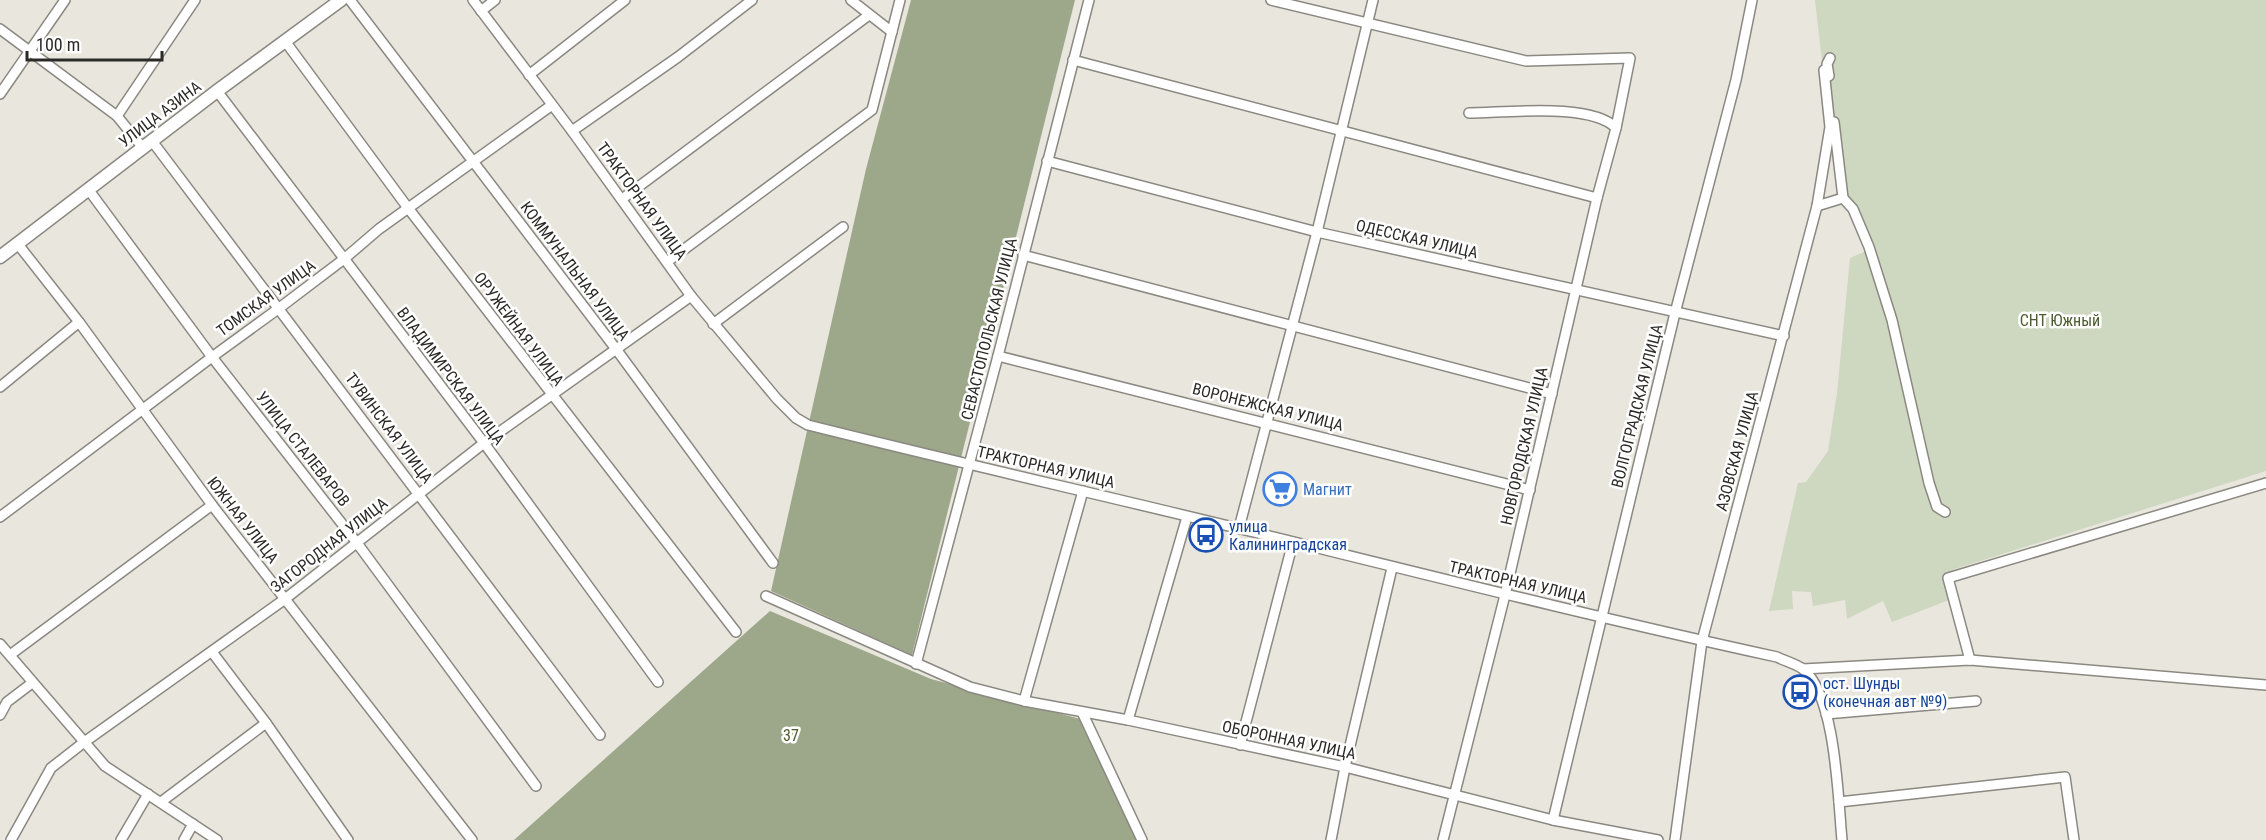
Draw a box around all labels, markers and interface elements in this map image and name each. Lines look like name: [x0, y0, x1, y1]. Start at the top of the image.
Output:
scale bar: [27, 24, 162, 62]
text: 100 m: [36, 34, 80, 55]
street label: УЛИЦА АЗИНА: [115, 77, 205, 151]
street label: ТРАКТОРНАЯ УЛИЦА: [593, 139, 691, 263]
street label: КОММУНАЛЬНАЯ УЛИЦА: [517, 198, 633, 344]
street label: ОДЕССКАЯ УЛИЦА: [1354, 216, 1480, 262]
street label: СЕВАСТОПОЛЬСКАЯ УЛИЦА: [957, 236, 1021, 422]
street label: ТОМСКАЯ УЛИЦА: [213, 256, 319, 340]
street label: ОРУЖЕЙНАЯ УЛИЦА: [470, 268, 568, 390]
street label: ВЛАДИМИРСКАЯ УЛИЦА: [393, 304, 509, 448]
park label: СНТ Южный: [2020, 311, 2100, 330]
street label: ВОЛГОГРАДСКАЯ УЛИЦА: [1607, 322, 1667, 490]
street label: НОВГОРОДСКАЯ УЛИЦА: [1497, 365, 1551, 527]
street label: ТУВИНСКАЯ УЛИЦА: [341, 369, 437, 487]
street label: ВОРОНЕЖСКАЯ УЛИЦА: [1191, 379, 1345, 435]
street label: УЛИЦА СТАЛЕВАРОВ: [252, 388, 354, 510]
street label: АЗОВСКАЯ УЛИЦА: [1712, 389, 1762, 513]
street label: ТРАКТОРНАЯ УЛИЦА: [975, 442, 1117, 492]
supermarket icon: Магнит: [1262, 471, 1298, 507]
street label: ЮЖНАЯ УЛИЦА: [203, 473, 283, 567]
place label: Магнит: [1303, 480, 1352, 499]
street label: ЗАГОРОДНАЯ УЛИЦА: [267, 494, 391, 596]
bus stop icon: улица Калининградская: [1188, 517, 1224, 553]
place label: улица Калининградская: [1229, 517, 1347, 554]
street label: ТРАКТОРНАЯ УЛИЦА: [1447, 557, 1589, 607]
bus stop icon: ост. Шунды (конечная авт №9): [1782, 674, 1818, 710]
place label: ост. Шунды (конечная авт №9): [1823, 674, 1947, 711]
street label: ОБОРОННАЯ УЛИЦА: [1220, 717, 1358, 763]
park label: 37: [783, 726, 799, 745]

